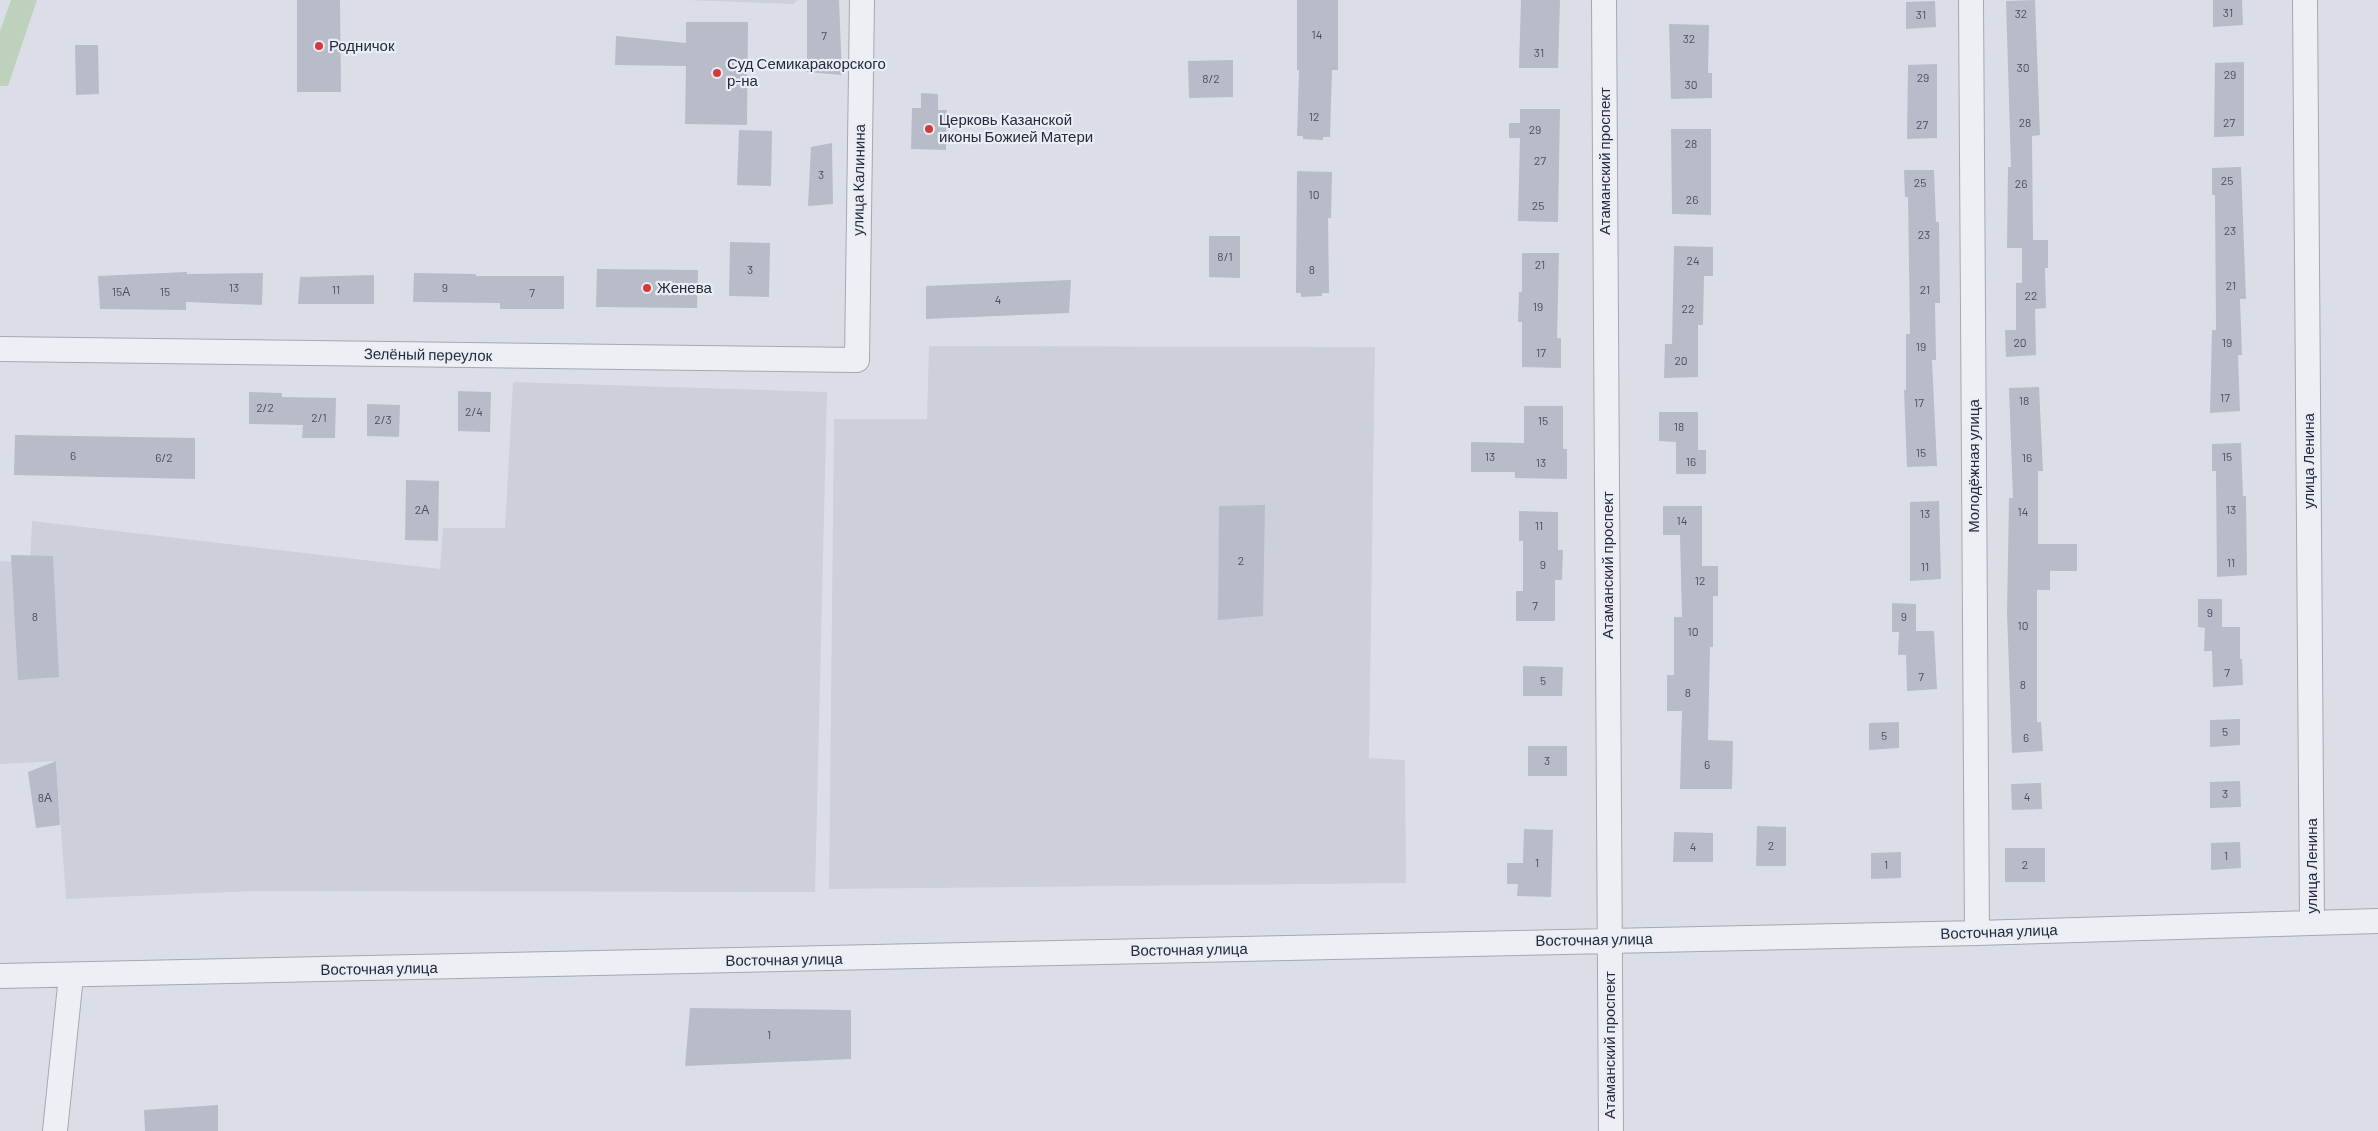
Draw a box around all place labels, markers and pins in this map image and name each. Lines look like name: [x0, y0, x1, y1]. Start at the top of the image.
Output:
place label: Родничок: [329, 37, 394, 55]
marker: Родничок: [313, 40, 325, 52]
place label: Суд Семикаракорского р-на: [727, 55, 886, 90]
marker: Суд Семикаракорского р-на: [711, 67, 723, 79]
place label: Церковь Казанской иконы Божией Матери: [939, 111, 1093, 146]
marker: Церковь Казанской иконы Божией Матери: [923, 123, 935, 135]
place label: Женева: [657, 279, 712, 297]
marker: Женева: [641, 282, 653, 294]

